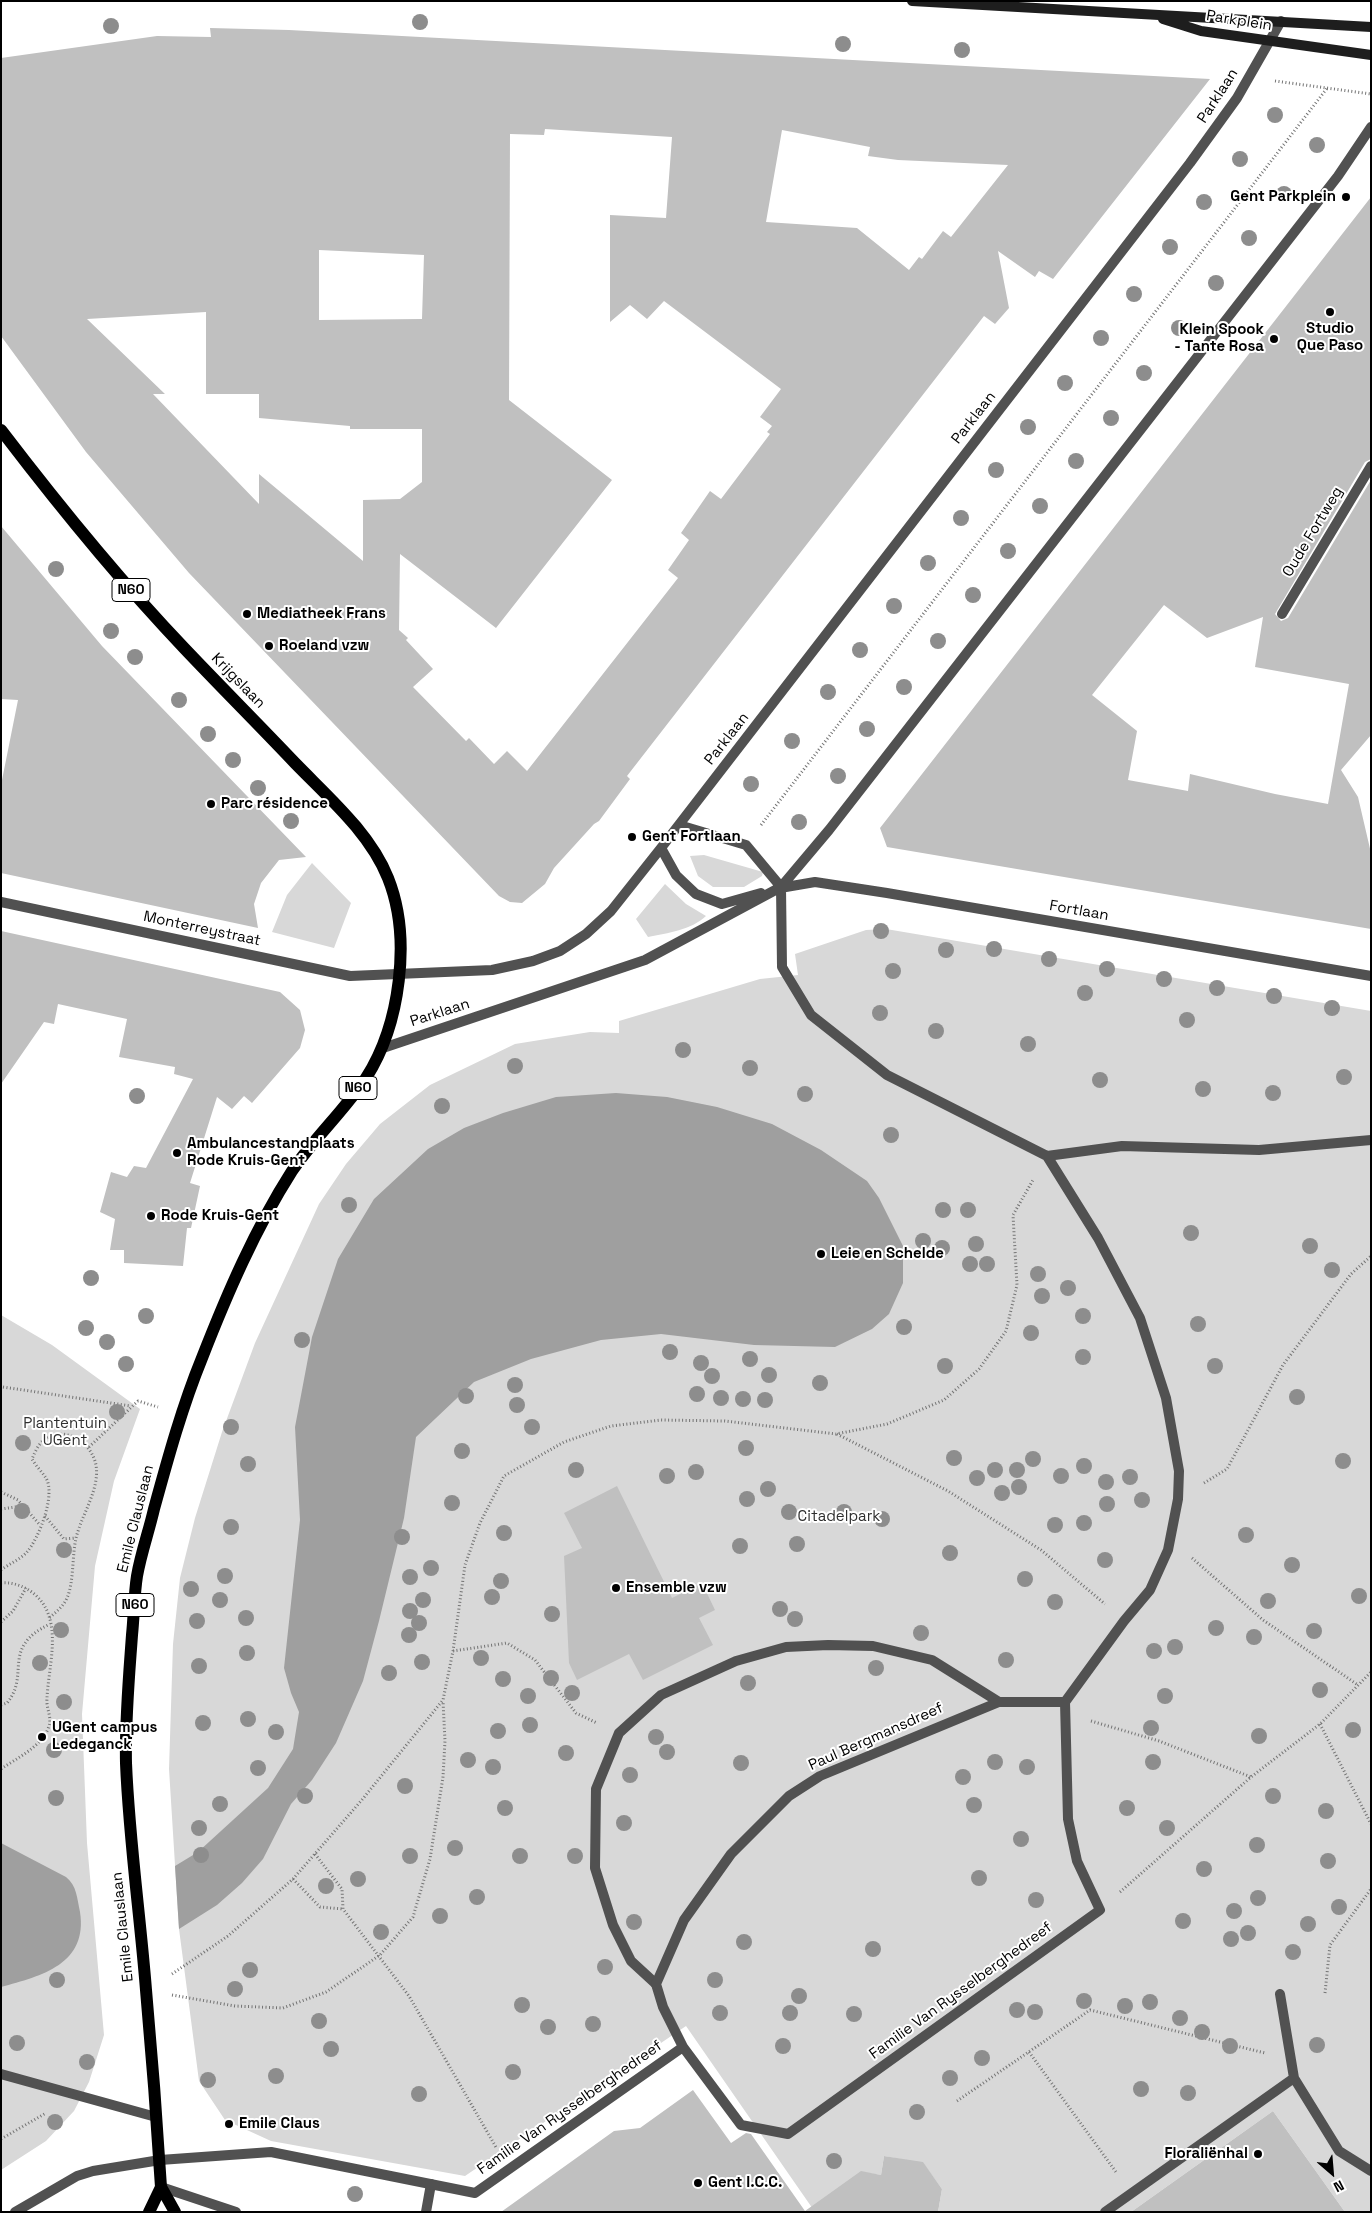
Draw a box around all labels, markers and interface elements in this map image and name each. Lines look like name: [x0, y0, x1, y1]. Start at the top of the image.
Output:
street label: Parkplein: [1205, 7, 1273, 35]
street label: Parklaan: [1194, 65, 1242, 127]
place label: Gent Parkplein: [1230, 188, 1336, 206]
marker: Gent Parkplein: [1340, 191, 1352, 203]
marker: Studio Que Paso: [1324, 306, 1336, 318]
place label: Studio Que Paso: [1297, 320, 1363, 355]
place label: Klein Spook - Tante Rosa: [1174, 321, 1264, 356]
marker: Klein Spook - Tante Rosa: [1268, 333, 1280, 345]
street label: Parklaan: [948, 388, 1000, 448]
street label: Oude Fortweg: [1279, 484, 1347, 580]
road number: N60: [112, 578, 150, 602]
place label: Mediatheek Frans: [257, 605, 386, 623]
marker: Mediatheek Frans: [241, 608, 253, 620]
place label: Roeland vzw: [279, 637, 369, 655]
marker: Roeland vzw: [263, 640, 275, 652]
street label: Krijgslaan: [207, 650, 269, 712]
street label: Parklaan: [701, 709, 753, 769]
place label: Parc résidence: [221, 795, 328, 813]
marker: Parc résidence: [205, 798, 217, 810]
place label: Gent Fortlaan: [642, 828, 741, 846]
marker: Gent Fortlaan: [626, 831, 638, 843]
street label: Fortlaan: [1048, 897, 1110, 925]
street label: Monterreystraat: [142, 908, 262, 950]
street label: Parklaan: [408, 995, 472, 1031]
road number: N60: [339, 1076, 377, 1100]
place label: Ambulancestandplaats Rode Kruis-Gent: [187, 1135, 355, 1170]
marker: Ambulancestandplaats Rode Kruis-Gent: [171, 1147, 183, 1159]
place label: Rode Kruis-Gent: [161, 1207, 279, 1225]
marker: Rode Kruis-Gent: [145, 1210, 157, 1222]
place label: Leie en Schelde: [831, 1245, 944, 1263]
marker: Leie en Schelde: [815, 1248, 827, 1260]
park label: Plantentuin UGent: [23, 1415, 107, 1450]
street label: Emile Clauslaan: [114, 1463, 158, 1575]
park label: Citadelpark: [798, 1508, 880, 1526]
place label: Ensemble vzw: [626, 1579, 727, 1597]
marker: Ensemble vzw: [610, 1582, 622, 1594]
road number: N60: [116, 1594, 154, 1616]
street label: Paul Bergmansdreef: [806, 1699, 946, 1775]
place label: UGent campus Ledeganck: [52, 1719, 157, 1754]
marker: UGent campus Ledeganck: [36, 1731, 48, 1743]
street label: Emile Clauslaan: [108, 1871, 138, 1983]
street label: Familie Van Rysselberghedreef: [866, 1919, 1056, 2063]
street label: Familie Van Rysselberghedreef: [474, 2037, 666, 2179]
place label: Emile Claus: [239, 2115, 320, 2133]
marker: Emile Claus: [223, 2118, 235, 2130]
place label: Floraliënhal: [1165, 2145, 1248, 2163]
marker: Floraliënhal: [1252, 2148, 1264, 2160]
north arrow: [1307, 2148, 1357, 2198]
place label: Gent I.C.C.: [708, 2174, 782, 2192]
text: N: [1331, 2176, 1347, 2197]
marker: Gent I.C.C.: [692, 2177, 704, 2189]

